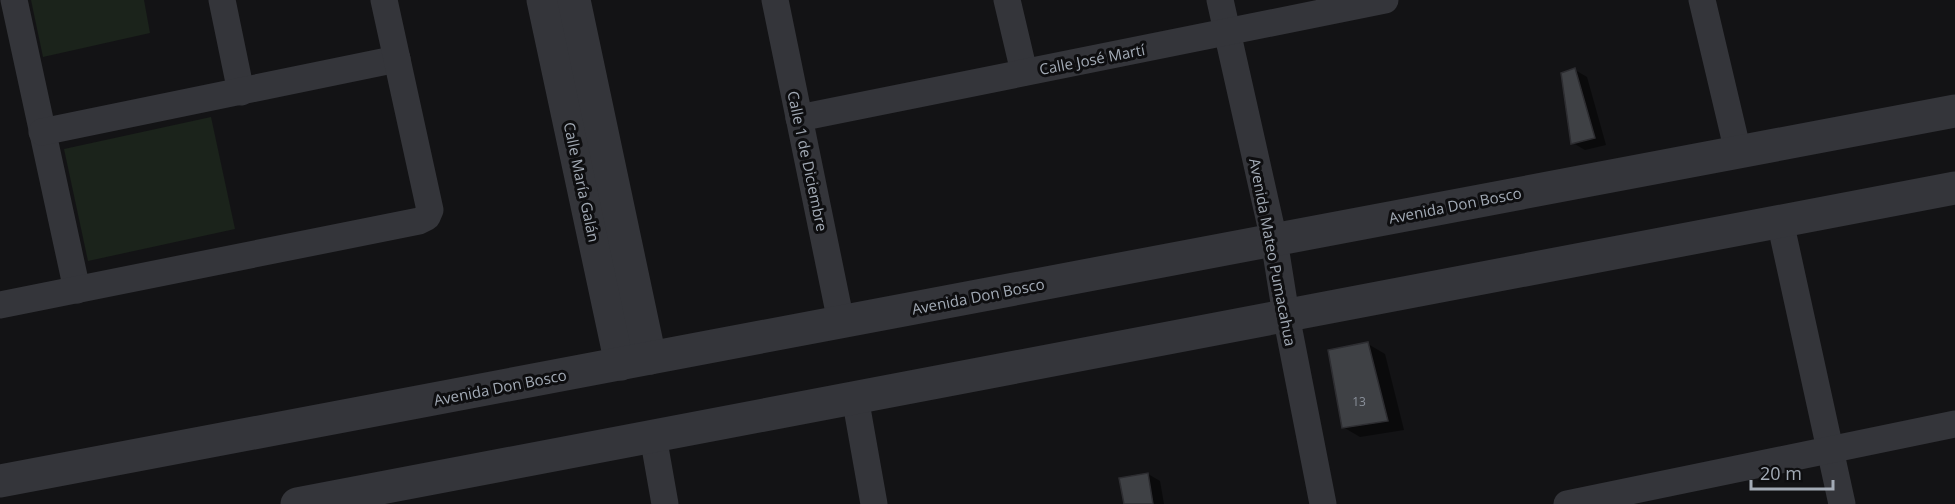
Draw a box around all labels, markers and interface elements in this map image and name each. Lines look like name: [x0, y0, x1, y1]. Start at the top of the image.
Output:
street label: Calle José Martí: [1037, 39, 1148, 79]
street label: Calle 1 de Diciembre: [783, 89, 833, 233]
street label: Calle María Galán: [560, 120, 604, 244]
street label: Avenida Mateo Pumacahua: [1245, 156, 1301, 348]
street label: Avenida Don Bosco: [1387, 182, 1523, 228]
street label: Avenida Don Bosco: [910, 273, 1046, 319]
street label: Avenida Don Bosco: [432, 364, 568, 410]
house number: 13: [1352, 393, 1366, 410]
scale bar: [1751, 453, 1834, 491]
text: 20 m: [1760, 461, 1802, 485]

